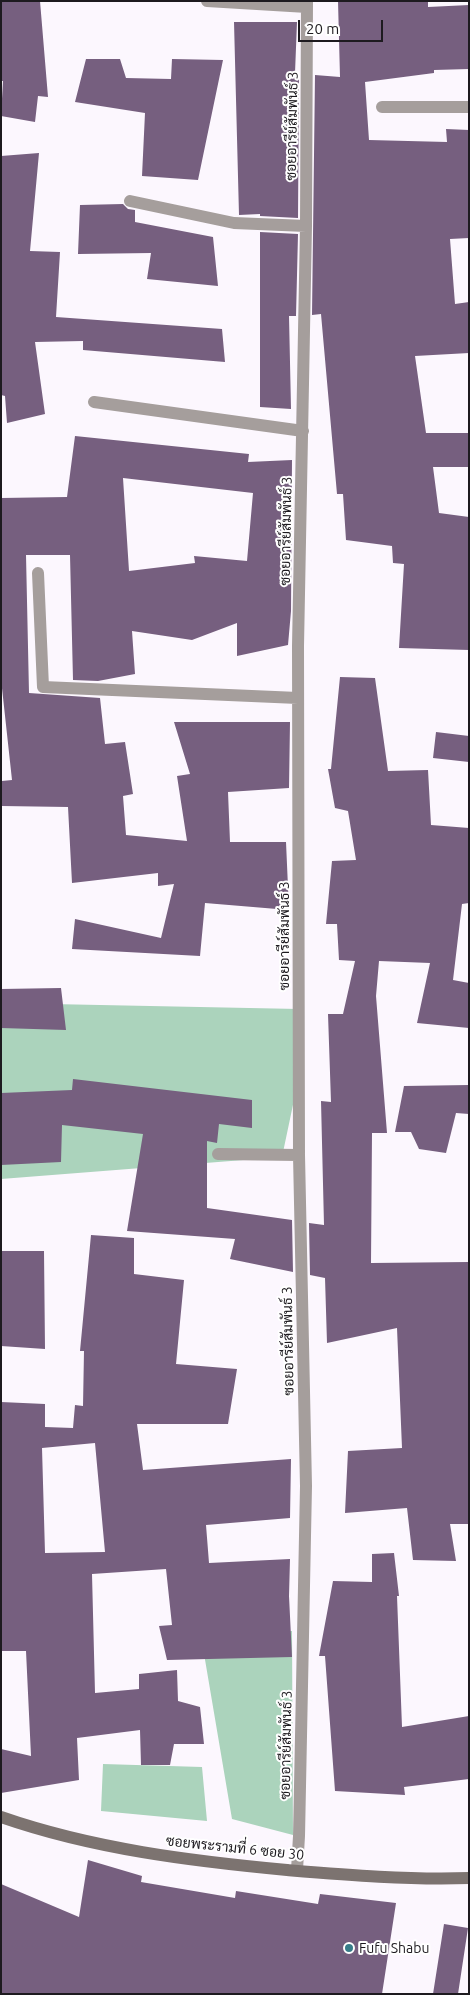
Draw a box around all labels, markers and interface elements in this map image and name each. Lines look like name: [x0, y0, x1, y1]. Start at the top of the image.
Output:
scale bar: [300, 10, 385, 42]
text: 20 m: [306, 20, 339, 37]
street label: ซอยอารีย์สัมพันธ์ 3: [283, 71, 301, 181]
street label: ซอยอารีย์สัมพันธ์ 3: [277, 476, 295, 586]
street label: ซอยอารีย์สัมพันธ์ 3: [276, 881, 292, 991]
street label: ซอยอารีย์สัมพันธ์ 3: [279, 1286, 297, 1396]
street label: ซอยอารีย์สัมพันธ์ 3: [277, 1690, 295, 1800]
street label: ซอยพระรามที่ 6 ซอย 30: [165, 1832, 305, 1864]
place label: Fufu Shabu: [359, 1940, 429, 1956]
marker: Fufu Shabu: [343, 1942, 355, 1954]

